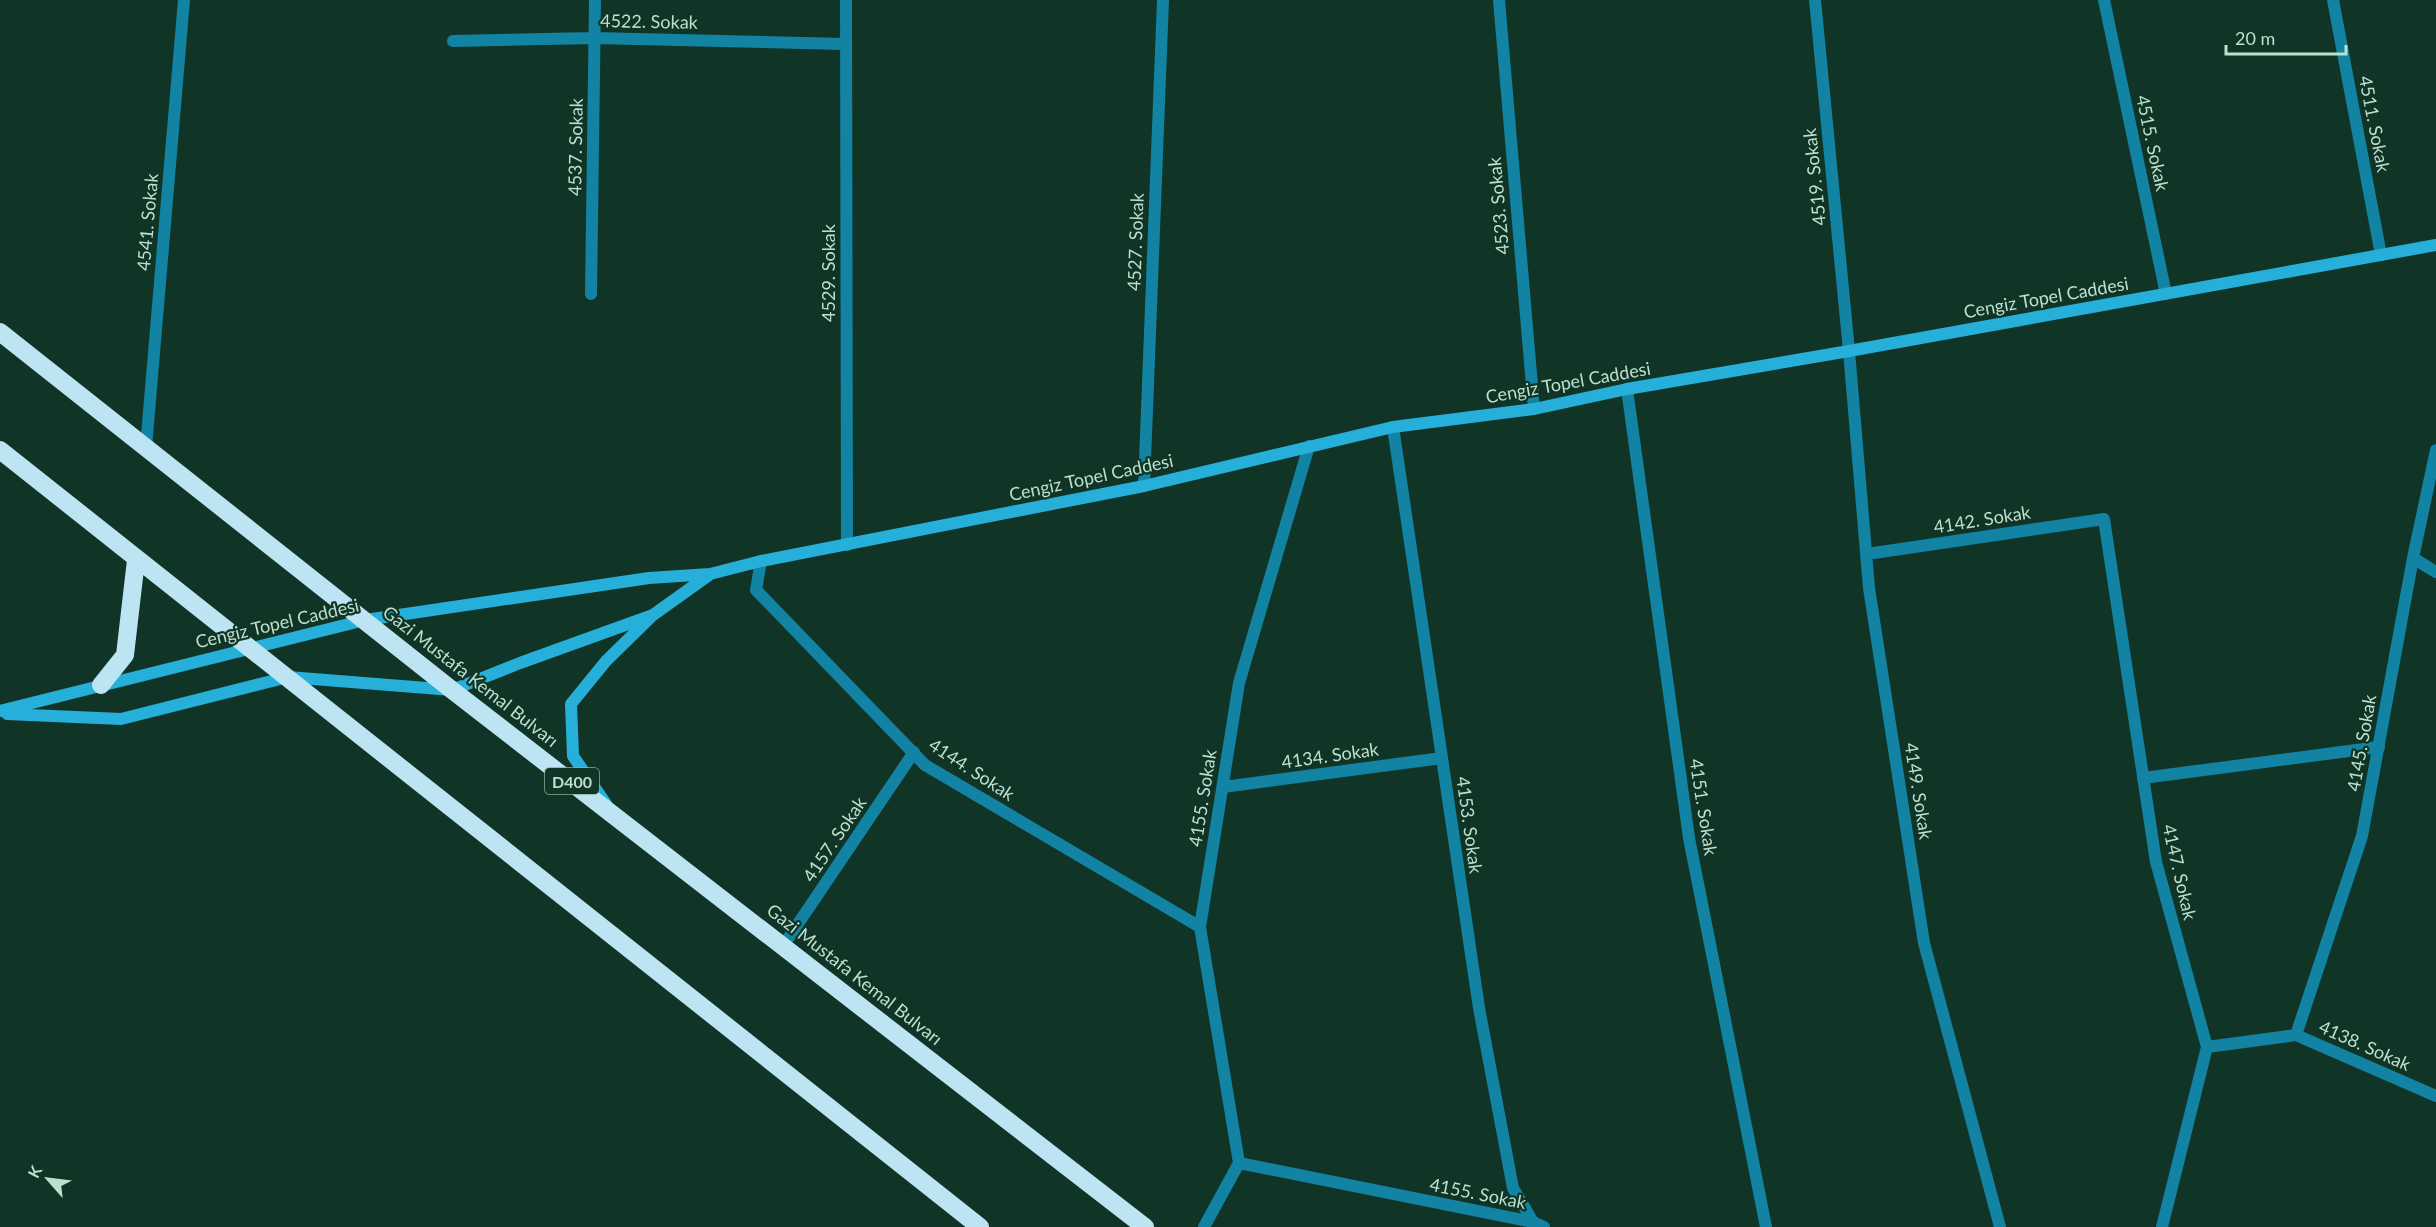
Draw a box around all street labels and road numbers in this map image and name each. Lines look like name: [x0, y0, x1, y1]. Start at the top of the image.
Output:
street label: 4522. Sokak: [600, 9, 699, 33]
street label: 4511. Sokak: [2355, 74, 2395, 175]
street label: 4515. Sokak: [2132, 93, 2174, 194]
street label: 4537. Sokak: [563, 97, 587, 196]
street label: 4519. Sokak: [1798, 126, 1830, 227]
street label: 4523. Sokak: [1483, 155, 1513, 256]
street label: 4541. Sokak: [132, 171, 162, 272]
street label: 4527. Sokak: [1122, 192, 1148, 291]
street label: 4529. Sokak: [817, 223, 839, 322]
street label: Cengiz Topel Caddesi: [1962, 272, 2130, 322]
street label: Cengiz Topel Caddesi: [1484, 357, 1652, 407]
street label: Cengiz Topel Caddesi: [1007, 449, 1175, 505]
street label: 4142. Sokak: [1932, 500, 2033, 538]
street label: Cengiz Topel Caddesi: [193, 593, 361, 653]
street label: Gazi Mustafa Kemal Bulvarı: [379, 601, 563, 751]
street label: 4145. Sokak: [2342, 692, 2380, 793]
street label: 4144. Sokak: [925, 733, 1020, 805]
street label: 4134. Sokak: [1280, 737, 1381, 773]
street label: 4149. Sokak: [1900, 741, 1938, 842]
street label: 4155. Sokak: [1183, 747, 1221, 848]
street label: 4151. Sokak: [1685, 757, 1723, 858]
road number: D400: [545, 768, 599, 794]
street label: 4153. Sokak: [1452, 775, 1488, 876]
street label: 4157. Sokak: [798, 792, 871, 886]
street label: 4147. Sokak: [2158, 822, 2202, 923]
street label: Gazi Mustafa Kemal Bulvarı: [763, 899, 947, 1049]
street label: 4138. Sokak: [2316, 1015, 2415, 1075]
street label: 4155. Sokak: [1428, 1173, 1529, 1213]

